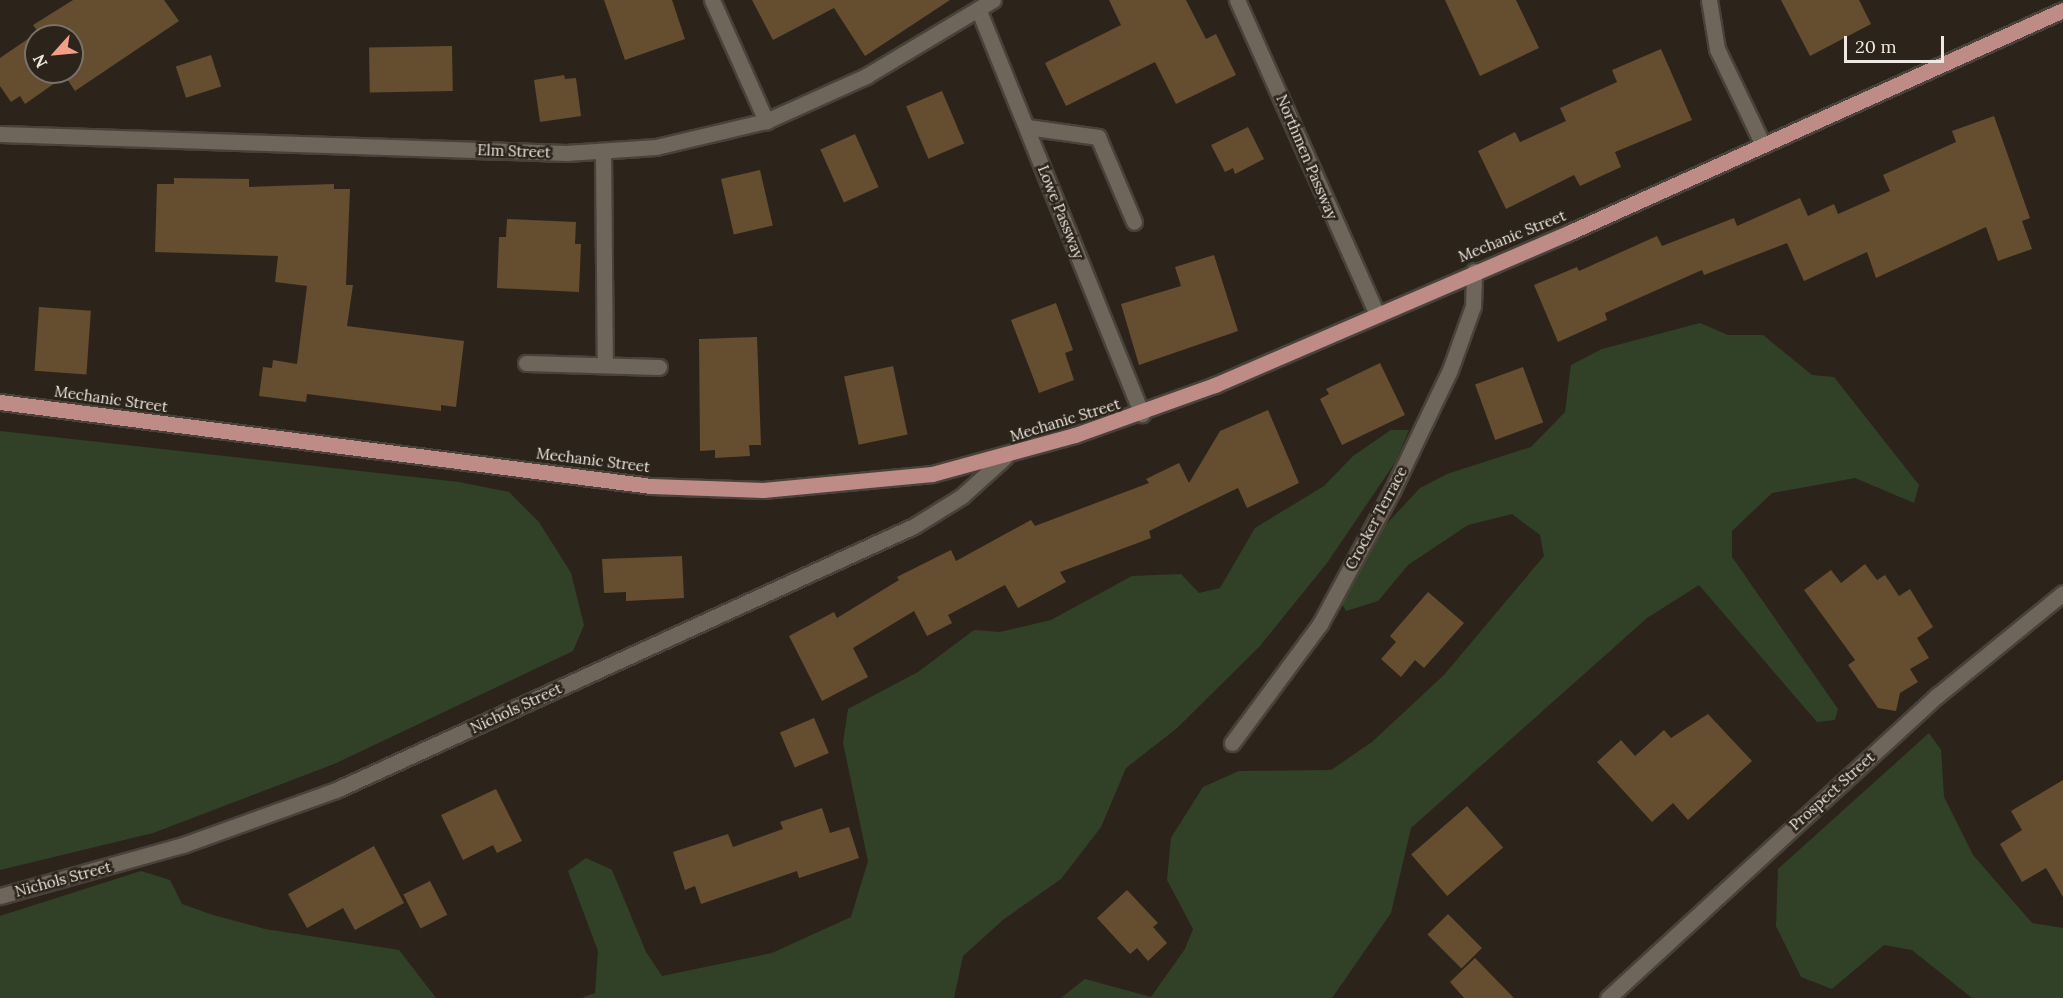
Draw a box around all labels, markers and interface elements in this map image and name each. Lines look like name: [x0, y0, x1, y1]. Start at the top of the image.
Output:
north arrow: [24, 24, 84, 84]
scale bar: [1847, 24, 1948, 62]
text: 20 m: [1855, 35, 1897, 58]
text: N: [28, 51, 51, 71]
street label: Northmen Passway: [1273, 92, 1341, 222]
street label: Elm Street: [477, 141, 551, 161]
street label: Lowe Passway: [1034, 163, 1088, 261]
street label: Mechanic Street: [1456, 206, 1568, 266]
street label: Mechanic Street: [53, 382, 169, 416]
street label: Mechanic Street: [1008, 395, 1122, 445]
street label: Mechanic Street: [535, 444, 651, 476]
street label: Crocker Terrace: [1341, 464, 1411, 572]
street label: Nichols Street: [467, 679, 565, 737]
street label: Prospect Street: [1786, 748, 1878, 834]
street label: Nichols Street: [13, 858, 113, 900]

